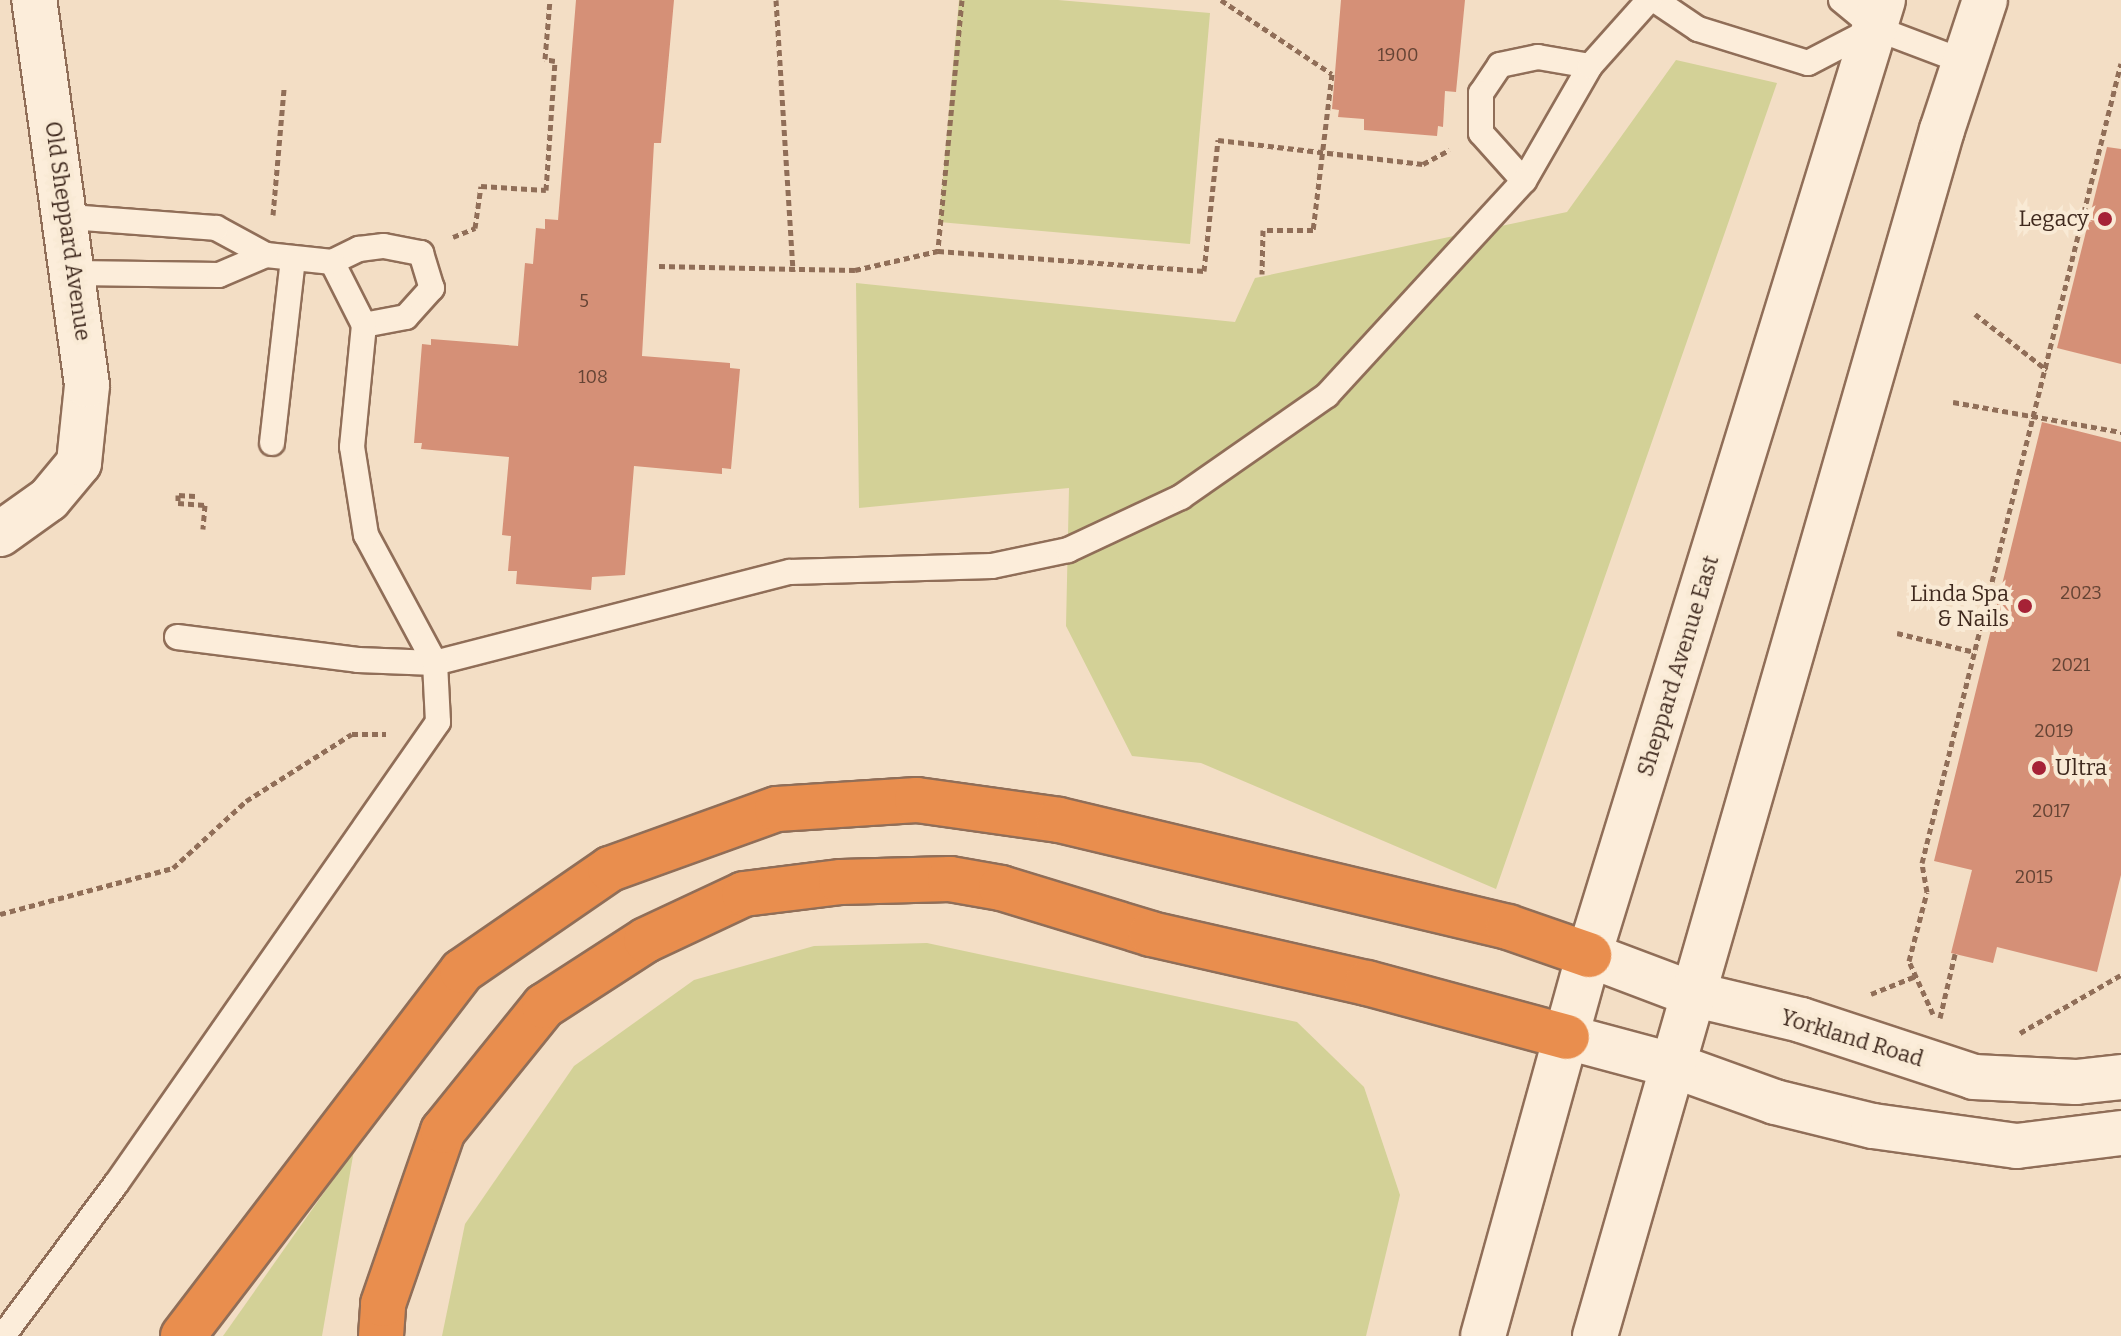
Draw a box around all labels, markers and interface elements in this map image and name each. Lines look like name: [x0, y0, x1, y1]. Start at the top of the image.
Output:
house number: 1900: [1378, 44, 1418, 66]
street label: Old Sheppard Avenue: [40, 120, 96, 342]
place label: Legacy: [2018, 206, 2089, 232]
marker: Legacy: [2096, 210, 2114, 228]
house number: 5: [579, 290, 589, 312]
house number: 108: [578, 366, 608, 388]
street label: Sheppard Avenue East: [1632, 552, 1724, 780]
place label: Linda Spa & Nails: [1910, 580, 2009, 632]
house number: 2023: [2060, 582, 2102, 604]
marker: Linda Spa & Nails: [2016, 597, 2034, 615]
house number: 2021: [2052, 654, 2090, 676]
house number: 2019: [2034, 720, 2074, 742]
place label: Ultra: [2055, 755, 2107, 781]
marker: Ultra: [2030, 759, 2048, 777]
house number: 2017: [2032, 800, 2070, 822]
house number: 2015: [2015, 866, 2053, 888]
street label: Yorkland Road: [1778, 1004, 1926, 1072]

